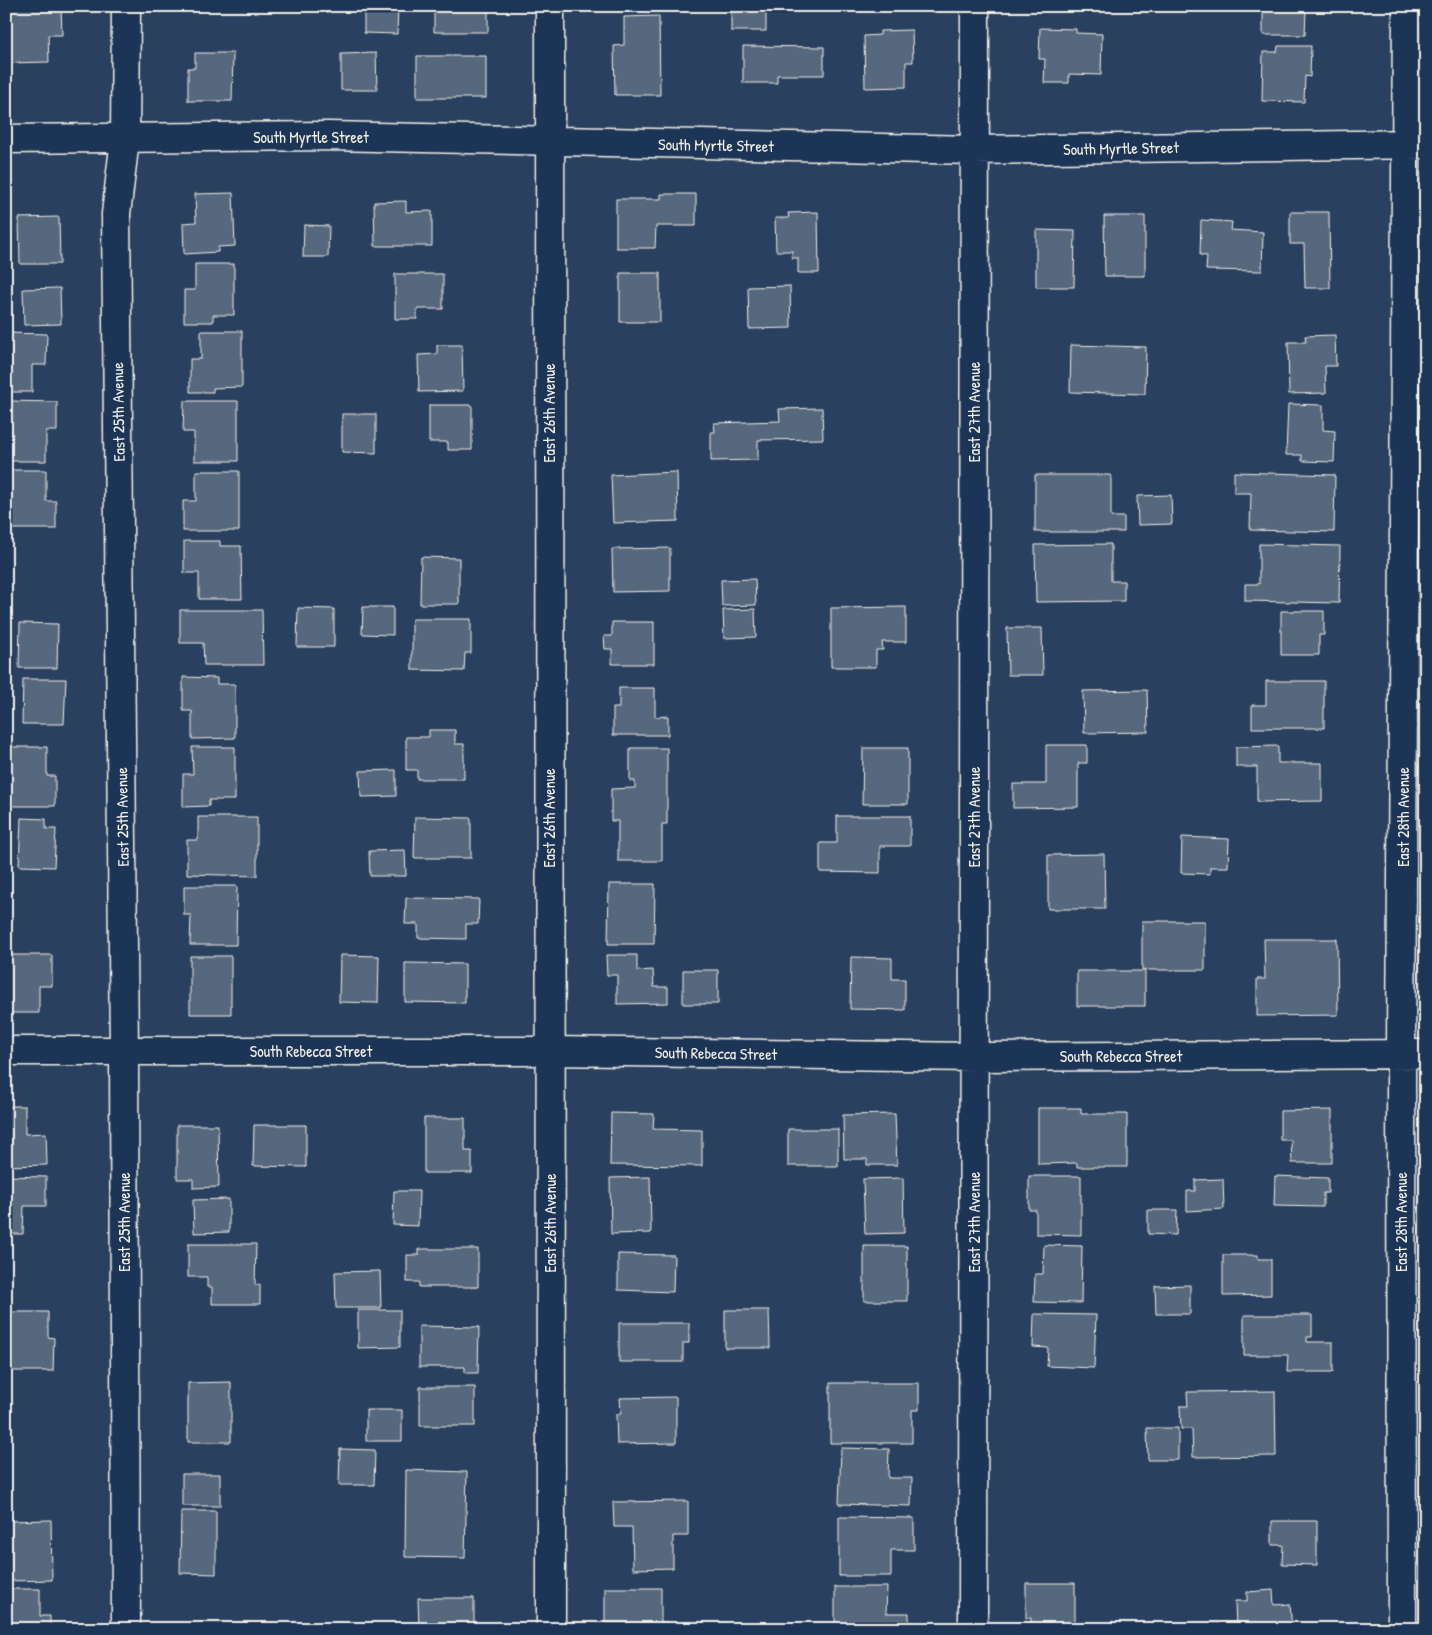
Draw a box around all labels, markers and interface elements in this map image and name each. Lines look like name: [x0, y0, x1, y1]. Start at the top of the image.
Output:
street label: South Myrtle Street: [253, 126, 369, 148]
street label: South Myrtle Street: [658, 133, 774, 157]
street label: South Myrtle Street: [1063, 136, 1179, 160]
street label: East 25th Avenue: [106, 361, 130, 462]
street label: East 27th Avenue: [963, 361, 985, 462]
street label: East 26th Avenue: [538, 363, 560, 463]
street label: East 25th Avenue: [110, 766, 134, 867]
street label: East 27th Avenue: [963, 766, 985, 867]
street label: East 28th Avenue: [1392, 767, 1414, 867]
street label: East 26th Avenue: [538, 768, 560, 868]
street label: South Rebecca Street: [250, 1040, 373, 1062]
street label: South Rebecca Street: [655, 1041, 778, 1065]
street label: South Rebecca Street: [1060, 1045, 1183, 1067]
street label: East 27th Avenue: [963, 1171, 985, 1272]
street label: East 25th Avenue: [113, 1172, 135, 1272]
street label: East 28th Avenue: [1390, 1172, 1412, 1272]
street label: East 26th Avenue: [539, 1173, 561, 1273]

